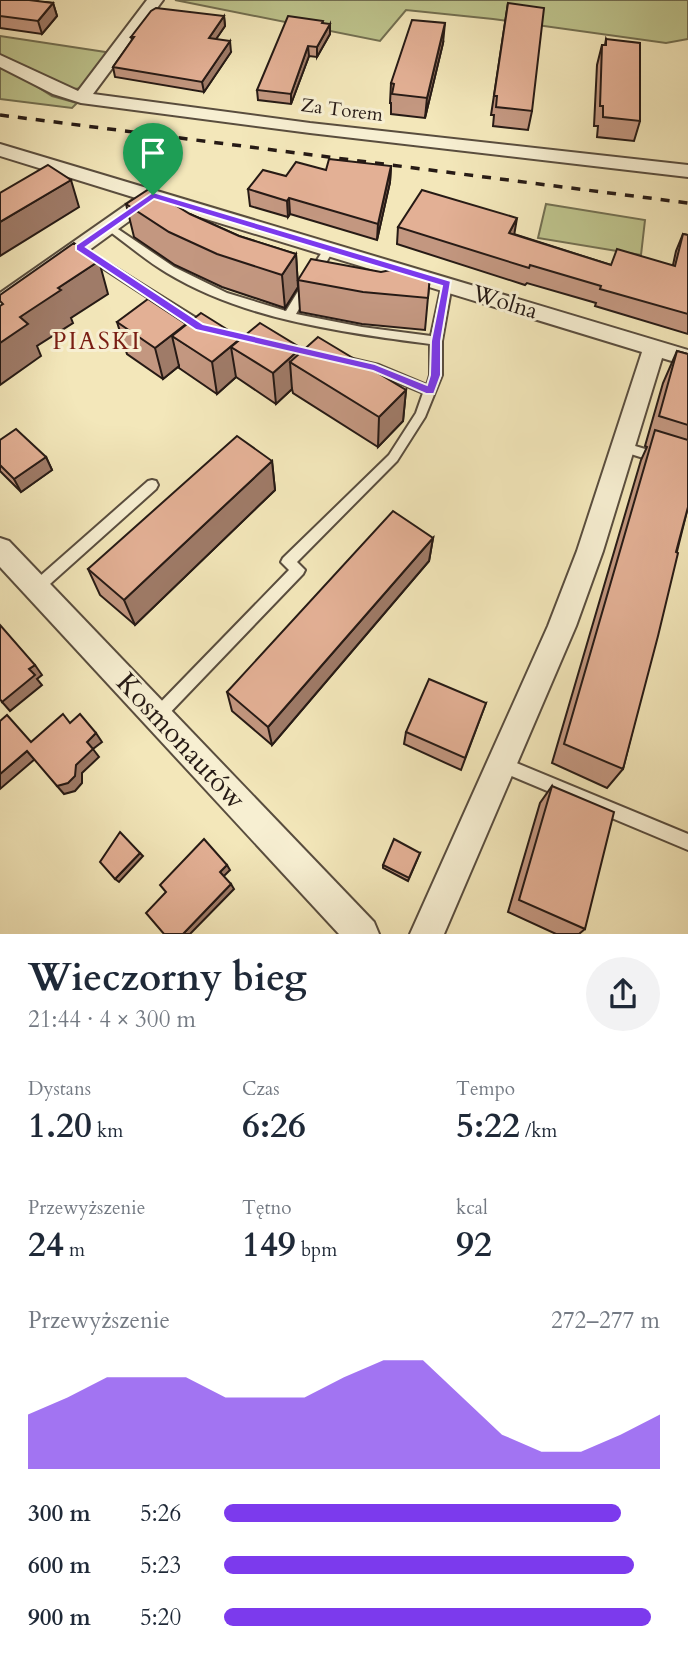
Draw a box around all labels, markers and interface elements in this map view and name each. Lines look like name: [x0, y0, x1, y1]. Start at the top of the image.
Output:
street label: Za Torem: [299, 92, 386, 128]
pin: [123, 123, 183, 195]
icon: arrive: [134, 134, 172, 172]
street label: Wolna: [468, 277, 541, 327]
district label: PIASKI: [52, 325, 142, 358]
street label: Kosmonautów: [108, 664, 255, 818]
text: Wieczorny bieg: [28, 952, 307, 1004]
button: share: [586, 957, 660, 1031]
text: 21:44 · 4 × 300 m: [28, 1004, 196, 1035]
text: Dystans: [28, 1076, 91, 1102]
text: Czas: [242, 1076, 280, 1102]
text: Tempo: [456, 1076, 515, 1102]
text: 1.20: [28, 1102, 92, 1150]
text: 6:26: [242, 1102, 306, 1150]
text: 5:22: [456, 1102, 520, 1150]
text: km: [92, 1118, 123, 1144]
text: /km: [520, 1118, 557, 1144]
text: Przewyższenie: [28, 1195, 145, 1221]
text: Tętno: [242, 1195, 292, 1221]
text: kcal: [456, 1195, 488, 1221]
text: 24: [28, 1221, 64, 1269]
text: 149: [242, 1221, 296, 1269]
text: 92: [456, 1221, 492, 1269]
text: m: [64, 1237, 85, 1263]
text: bpm: [296, 1237, 337, 1263]
text: Przewyższenie: [28, 1305, 170, 1336]
text: 272–277 m: [551, 1305, 660, 1336]
text: 300 m: [28, 1498, 91, 1529]
text: 5:26: [140, 1498, 181, 1529]
text: 600 m: [28, 1550, 91, 1581]
text: 5:23: [140, 1550, 181, 1581]
text: 900 m: [28, 1602, 91, 1633]
text: 5:20: [140, 1602, 181, 1633]

